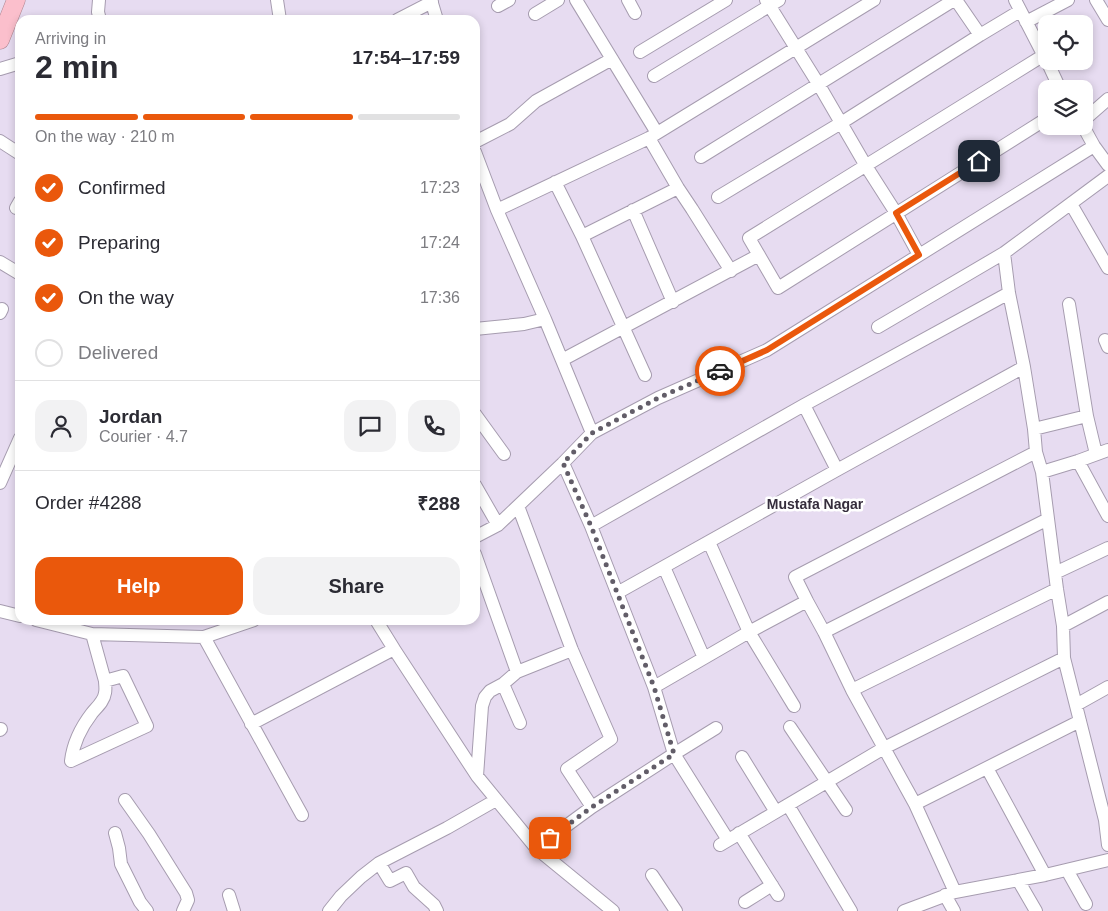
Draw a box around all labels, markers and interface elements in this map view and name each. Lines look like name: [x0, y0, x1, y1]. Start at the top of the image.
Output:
map controls: [1038, 15, 1093, 135]
button: locate: [1038, 15, 1093, 70]
text: Arriving in: [35, 30, 106, 47]
text: 17:54–17:59: [352, 47, 460, 68]
text: 2 min: [35, 49, 119, 85]
button: layers: [1038, 80, 1093, 135]
text: On the way · 210 m: [35, 128, 175, 145]
pin: [958, 140, 1000, 182]
icon: home: [965, 147, 993, 175]
icon: check: [35, 174, 63, 202]
text: Confirmed: [78, 177, 166, 198]
text: 17:23: [420, 179, 460, 196]
icon: check: [35, 229, 63, 257]
text: Preparing: [78, 232, 160, 253]
text: 17:24: [420, 234, 460, 251]
icon: check: [35, 284, 63, 312]
text: On the way: [78, 287, 174, 308]
text: 17:36: [420, 289, 460, 306]
text: Delivered: [78, 342, 158, 363]
courier: [695, 346, 745, 396]
icon: car: [706, 357, 734, 385]
button: person: [35, 400, 87, 452]
button: chat: [344, 400, 396, 452]
button: phone: [408, 400, 460, 452]
text: Jordan: [99, 406, 162, 427]
text: Courier · 4.7: [99, 428, 188, 445]
text: Order #4288: [35, 492, 142, 513]
text: ₹288: [417, 493, 460, 514]
district label: Mustafa Nagar: [767, 496, 864, 512]
button: Help: [35, 557, 243, 615]
button: Share: [253, 557, 460, 615]
pin: [529, 817, 571, 859]
icon: bag: [536, 824, 564, 852]

